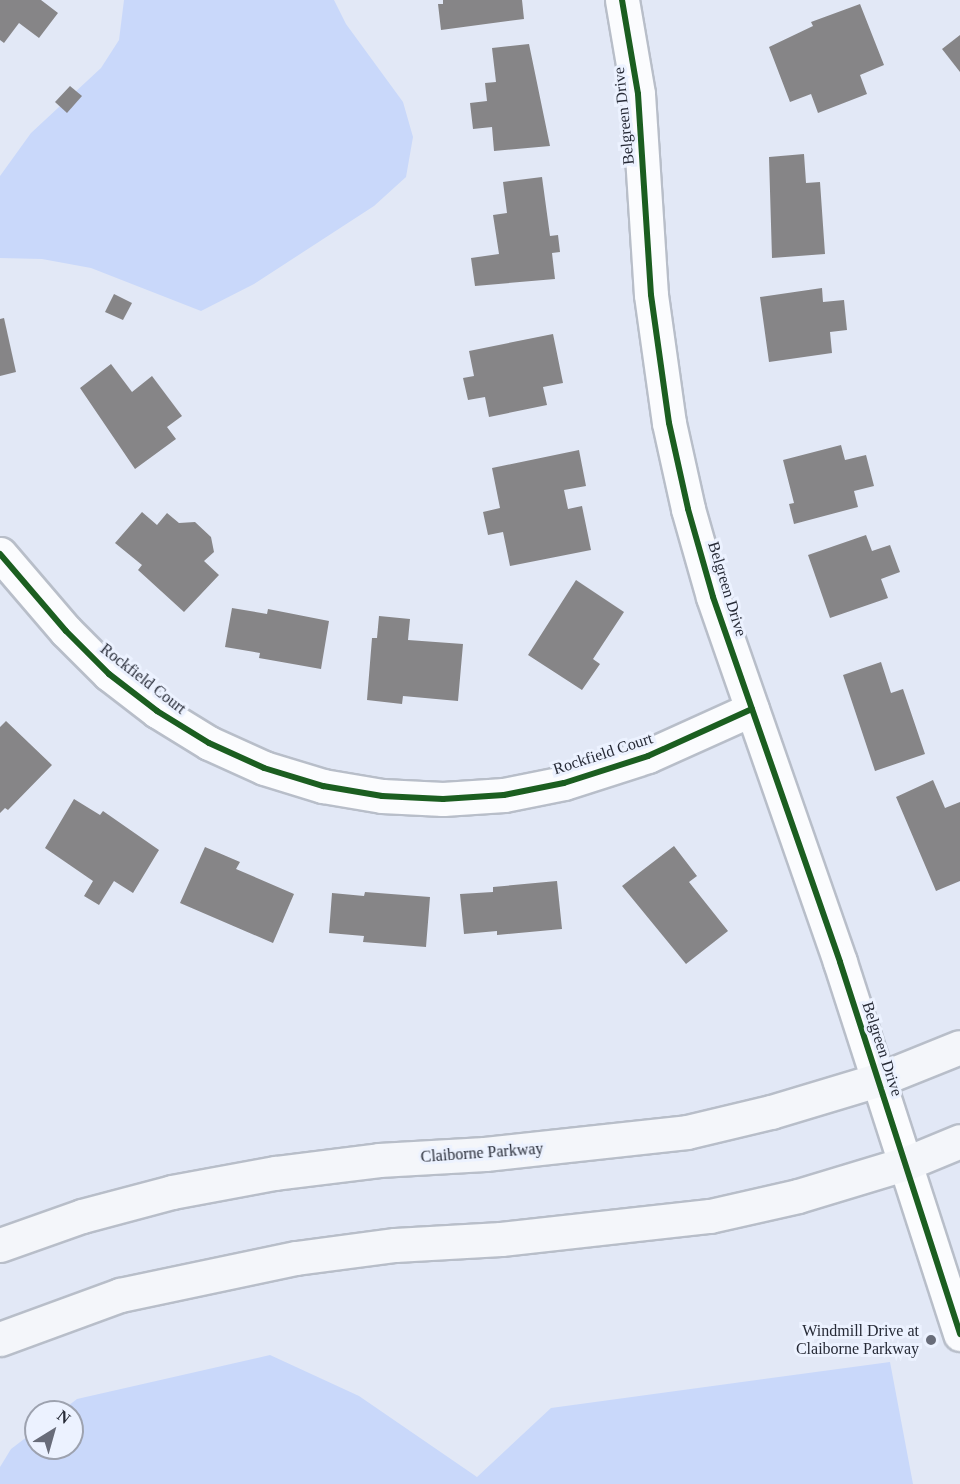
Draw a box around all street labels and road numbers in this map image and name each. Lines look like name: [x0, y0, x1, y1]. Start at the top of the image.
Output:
street label: Belgreen Drive: [609, 66, 639, 166]
street label: Belgreen Drive: [703, 539, 751, 639]
street label: Rockfield Court: [96, 640, 190, 718]
street label: Rockfield Court: [551, 729, 655, 779]
street label: Belgreen Drive: [858, 999, 906, 1099]
street label: Claiborne Parkway: [420, 1139, 544, 1167]

